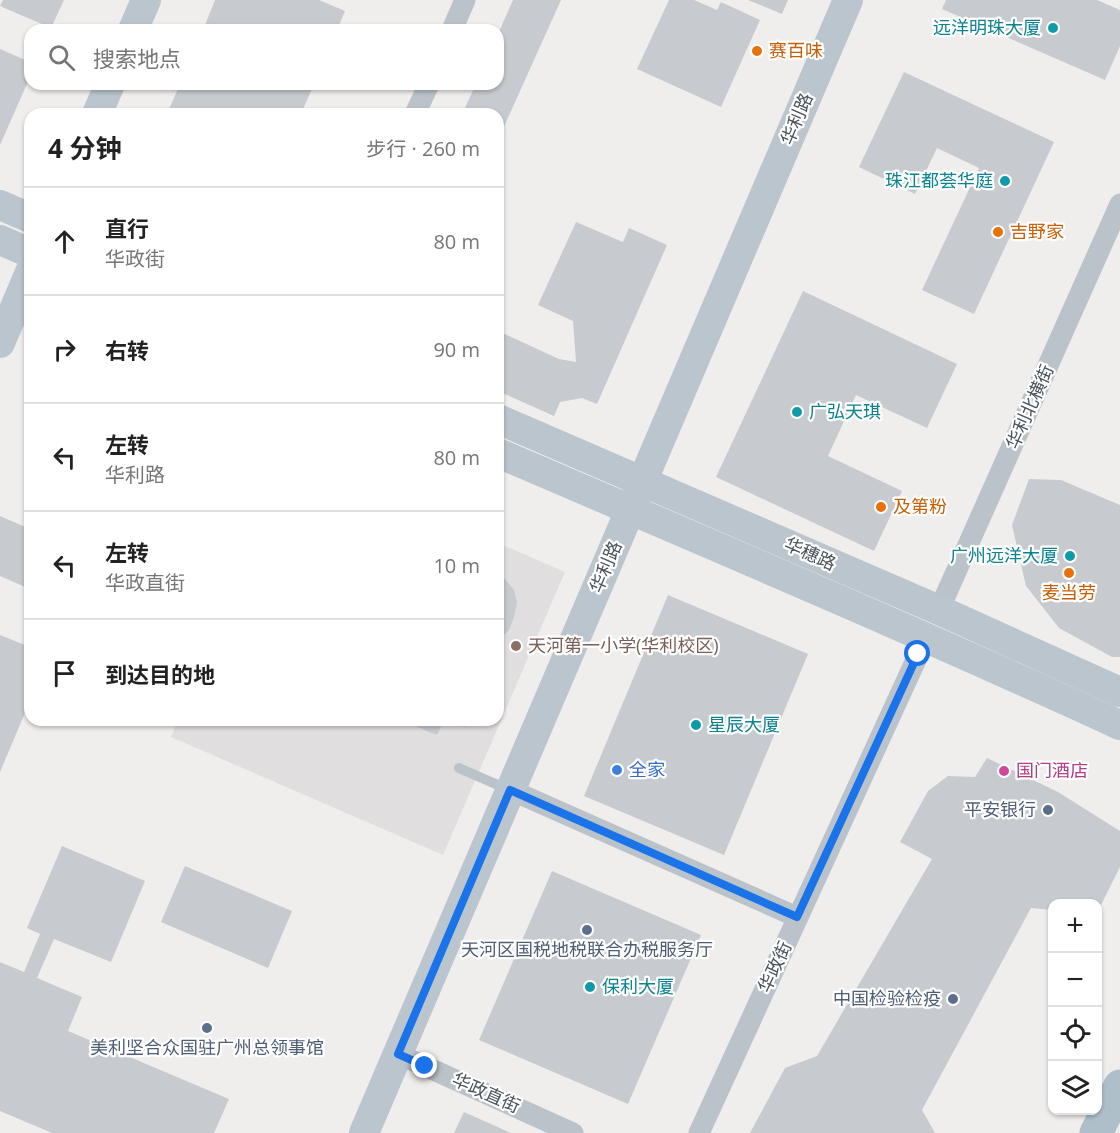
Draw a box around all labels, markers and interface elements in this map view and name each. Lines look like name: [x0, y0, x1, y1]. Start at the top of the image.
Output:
place label: 远洋明珠大厦: [933, 15, 1041, 39]
marker: 远洋明珠大厦: [1046, 21, 1060, 35]
search box: [24, 24, 504, 90]
place label: 赛百味: [769, 38, 823, 62]
icon: search: [45, 41, 78, 74]
text: 搜索地点: [93, 43, 181, 73]
marker: 赛百味: [750, 44, 764, 58]
street label: 华利路: [774, 89, 818, 148]
text: 4 分钟: [48, 130, 122, 166]
text: 步行 · 260 m: [366, 135, 480, 162]
place label: 珠江都荟华庭: [885, 168, 993, 192]
marker: 珠江都荟华庭: [998, 174, 1012, 188]
text: 直行: [105, 213, 149, 243]
place label: 吉野家: [1010, 219, 1064, 243]
icon: ahead: [48, 225, 81, 258]
marker: 吉野家: [991, 225, 1005, 239]
text: 80 m: [433, 228, 480, 255]
text: 华政街: [105, 245, 165, 272]
icon: right: [48, 333, 81, 366]
text: 右转: [105, 335, 149, 365]
text: 90 m: [433, 336, 480, 363]
street label: 华利北横街: [1000, 361, 1058, 453]
place label: 广弘天琪: [809, 399, 881, 423]
marker: 广弘天琪: [790, 405, 804, 419]
text: 左转: [105, 429, 149, 459]
icon: left: [48, 441, 81, 474]
text: 80 m: [433, 444, 480, 471]
text: 华利路: [105, 461, 165, 488]
place label: 及第粉: [893, 494, 947, 518]
marker: 及第粉: [874, 500, 888, 514]
street label: 华穗路: [781, 531, 840, 575]
text: 左转: [105, 537, 149, 567]
street label: 华利路: [583, 537, 627, 596]
place label: 广州远洋大厦: [950, 543, 1058, 567]
icon: left: [48, 549, 81, 582]
marker: 广州远洋大厦: [1063, 549, 1077, 563]
text: 10 m: [433, 552, 480, 579]
marker: 麦当劳: [1062, 566, 1076, 580]
text: 华政直街: [105, 569, 185, 596]
place label: 麦当劳: [1042, 580, 1096, 604]
place label: 天河第一小学(华利校区): [528, 633, 719, 657]
marker: 天河第一小学(华利校区): [509, 639, 523, 653]
route start: [904, 640, 930, 666]
icon: arrive: [48, 657, 81, 690]
text: 到达目的地: [105, 659, 215, 689]
place label: 星辰大厦: [708, 712, 780, 736]
marker: 星辰大厦: [689, 718, 703, 732]
place label: 全家: [629, 757, 665, 781]
place label: 国门酒店: [1016, 758, 1088, 782]
marker: 全家: [610, 763, 624, 777]
marker: 国门酒店: [997, 764, 1011, 778]
place label: 平安银行: [964, 797, 1036, 821]
marker: 平安银行: [1041, 803, 1055, 817]
map controls: [1048, 899, 1102, 1115]
button: +: [1048, 899, 1102, 953]
marker: 天河区国税地税联合办税服务厅: [580, 923, 594, 937]
place label: 天河区国税地税联合办税服务厅: [461, 937, 713, 961]
street label: 华政街: [752, 937, 796, 996]
button: −: [1048, 953, 1102, 1007]
place label: 保利大厦: [602, 974, 674, 998]
marker: 保利大厦: [583, 980, 597, 994]
place label: 中国检验检疫: [833, 986, 941, 1010]
marker: 中国检验检疫: [946, 992, 960, 1006]
button: locate: [1048, 1007, 1102, 1061]
marker: 美利坚合众国驻广州总领事馆: [200, 1021, 214, 1035]
place label: 美利坚合众国驻广州总领事馆: [90, 1035, 324, 1059]
route end: [411, 1052, 437, 1078]
button: layers: [1048, 1061, 1102, 1115]
street label: 华政直街: [449, 1066, 524, 1118]

